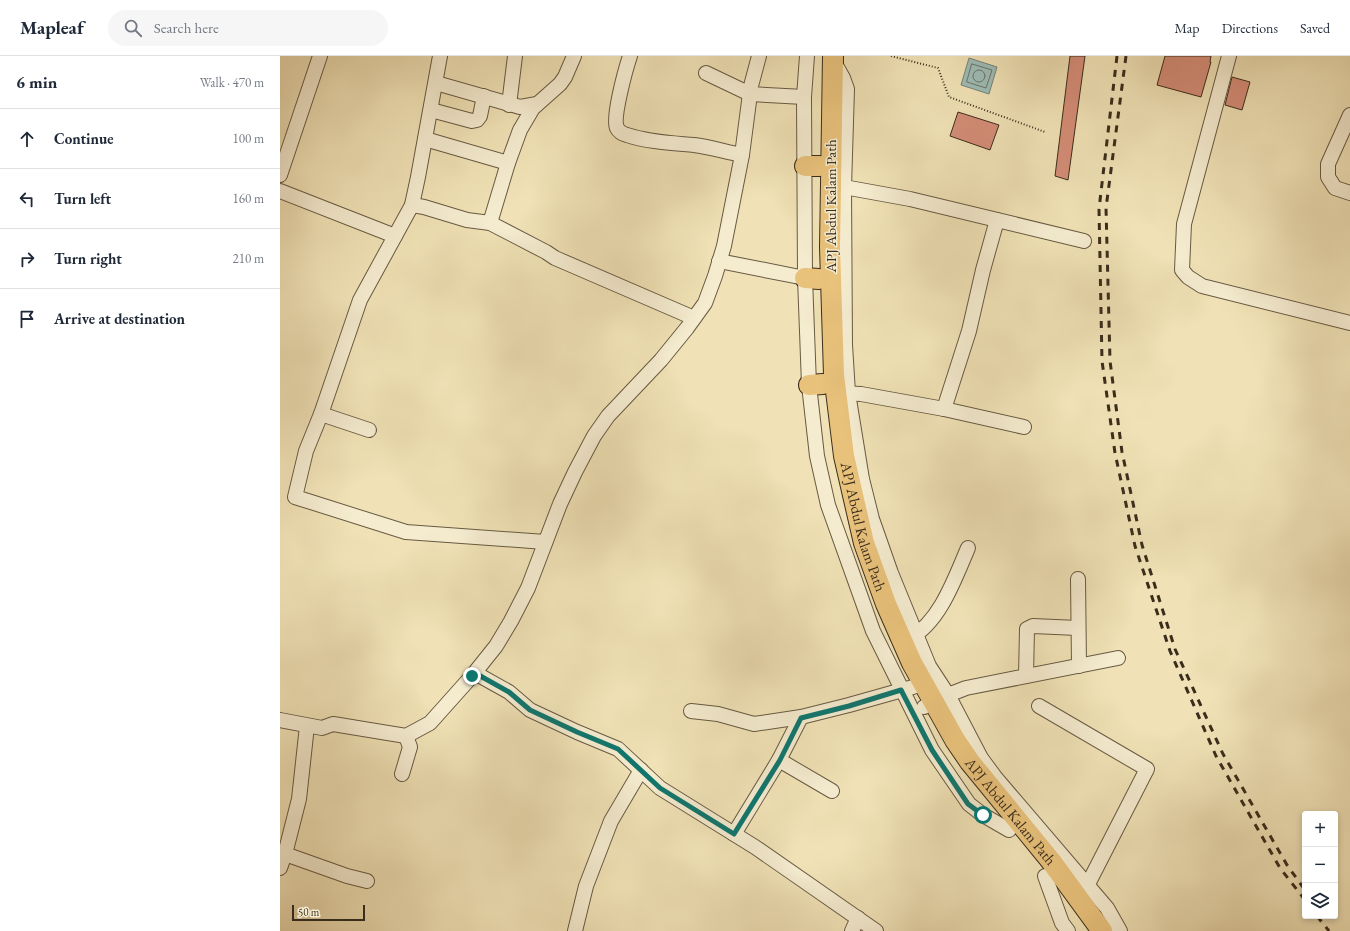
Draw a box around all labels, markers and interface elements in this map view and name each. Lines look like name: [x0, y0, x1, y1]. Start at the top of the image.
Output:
search box: [108, 10, 388, 46]
text: Mapleaf: [20, 15, 84, 40]
icon: search: [122, 17, 144, 39]
text: Search here: [154, 18, 219, 37]
text: Map: [1174, 19, 1200, 37]
text: Directions: [1222, 19, 1278, 37]
text: Saved: [1300, 19, 1330, 37]
text: 6 min: [16, 71, 57, 93]
text: Walk · 470 m: [200, 74, 264, 91]
icon: ahead: [16, 128, 38, 150]
text: Continue: [54, 129, 114, 148]
text: 100 m: [233, 130, 264, 147]
street label: APJ Abdul Kalam Path: [821, 139, 840, 274]
icon: left: [16, 188, 38, 210]
text: Turn left: [54, 189, 111, 208]
text: 160 m: [233, 190, 264, 207]
icon: right: [16, 248, 38, 270]
text: Turn right: [54, 249, 122, 268]
text: 210 m: [233, 250, 264, 267]
icon: arrive: [16, 308, 38, 330]
text: Arrive at destination: [54, 309, 185, 328]
street label: APJ Abdul Kalam Path: [836, 459, 891, 594]
route end: [463, 667, 481, 685]
street label: APJ Abdul Kalam Path: [961, 753, 1061, 869]
route start: [974, 806, 992, 824]
map controls: [1302, 811, 1338, 919]
button: +: [1302, 811, 1338, 847]
button: −: [1302, 847, 1338, 883]
button: layers: [1302, 883, 1338, 919]
scale bar: [292, 903, 365, 922]
text: 50 m: [298, 905, 319, 919]

